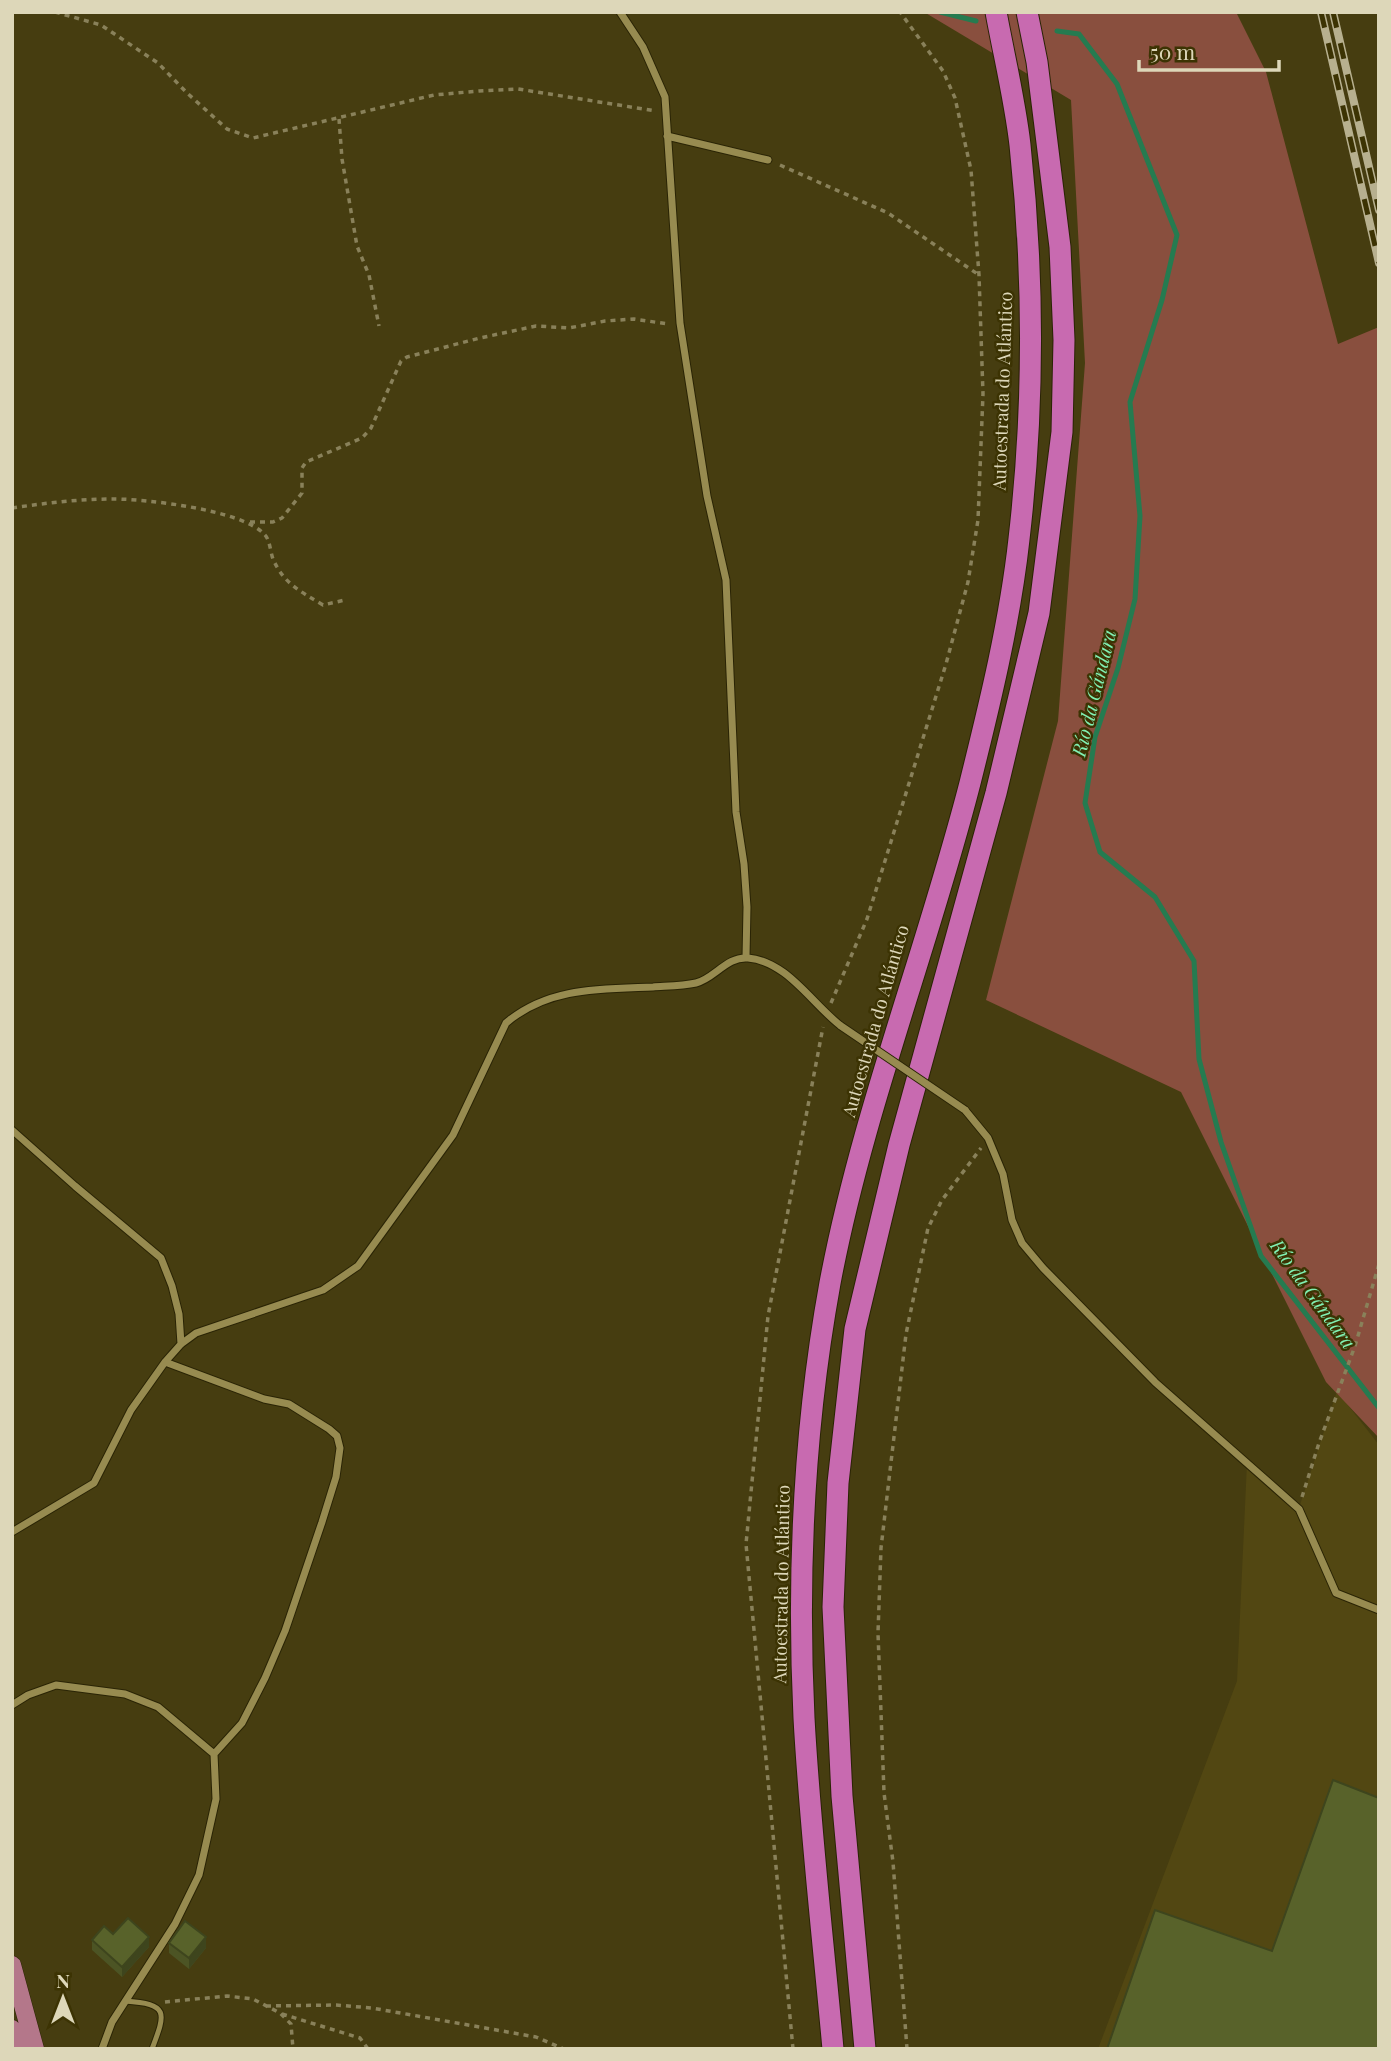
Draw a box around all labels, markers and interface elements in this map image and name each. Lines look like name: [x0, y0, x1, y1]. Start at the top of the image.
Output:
scale bar: [1139, 28, 1279, 72]
text: 50 m: [1150, 37, 1196, 65]
street label: Autoestrada do Atlántico: [987, 291, 1017, 492]
water label: Río da Gándara: [1064, 627, 1121, 760]
street label: Autoestrada do Atlántico: [836, 922, 914, 1120]
water label: Río da Gándara: [1265, 1232, 1362, 1354]
street label: Autoestrada do Atlántico: [767, 1484, 795, 1685]
north arrow: [28, 1963, 98, 2033]
text: N: [56, 1967, 70, 1993]

